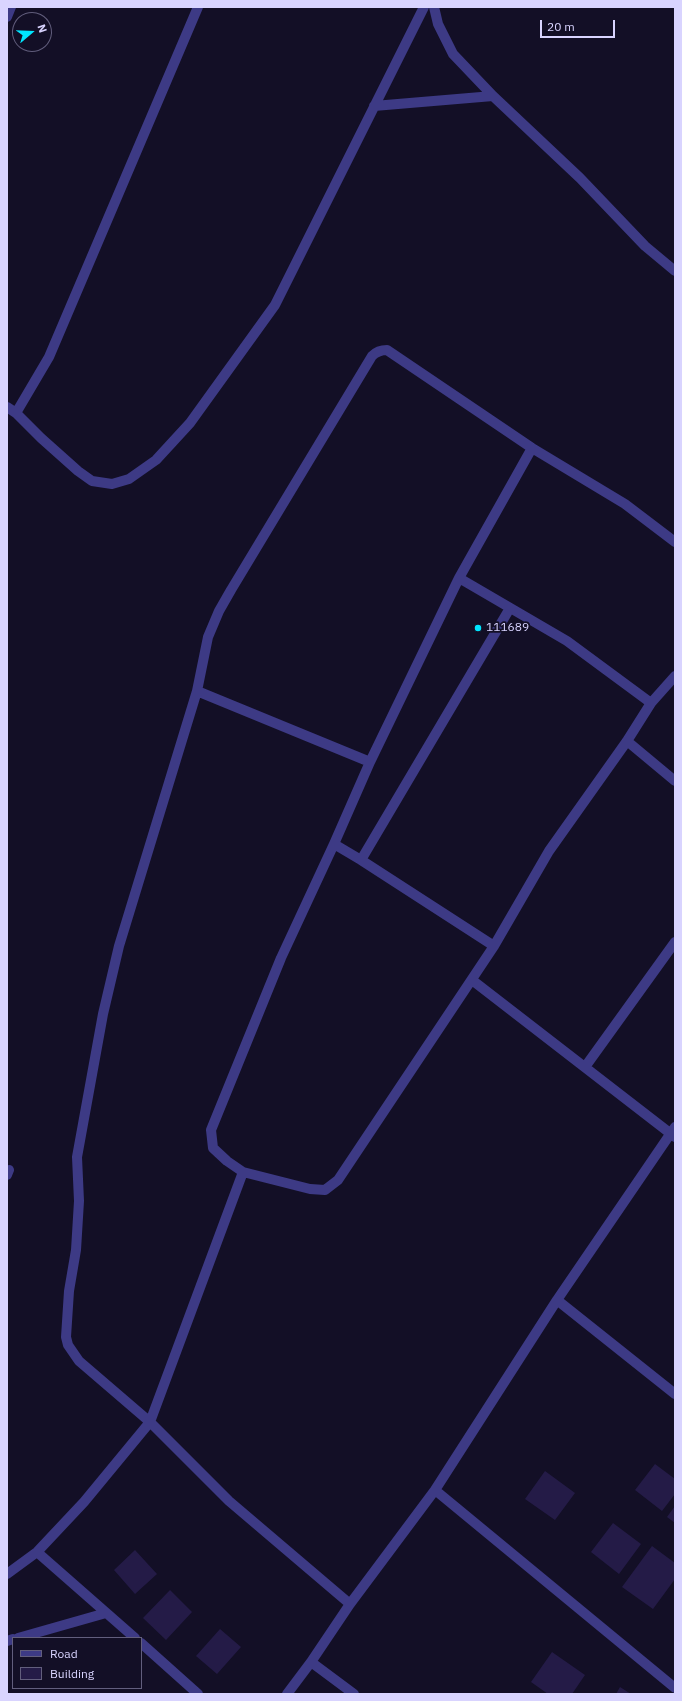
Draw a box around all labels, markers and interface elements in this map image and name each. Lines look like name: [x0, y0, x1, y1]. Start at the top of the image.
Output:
north arrow: [12, 12, 52, 52]
scale bar: [542, 12, 617, 38]
text: 20 m: [547, 19, 575, 34]
text: N: [34, 22, 50, 34]
place label: 111689: [486, 621, 529, 635]
marker: 111689: [473, 623, 483, 633]
legend: [12, 1637, 142, 1689]
text: Road: [50, 1646, 78, 1661]
text: Building: [50, 1666, 94, 1681]

